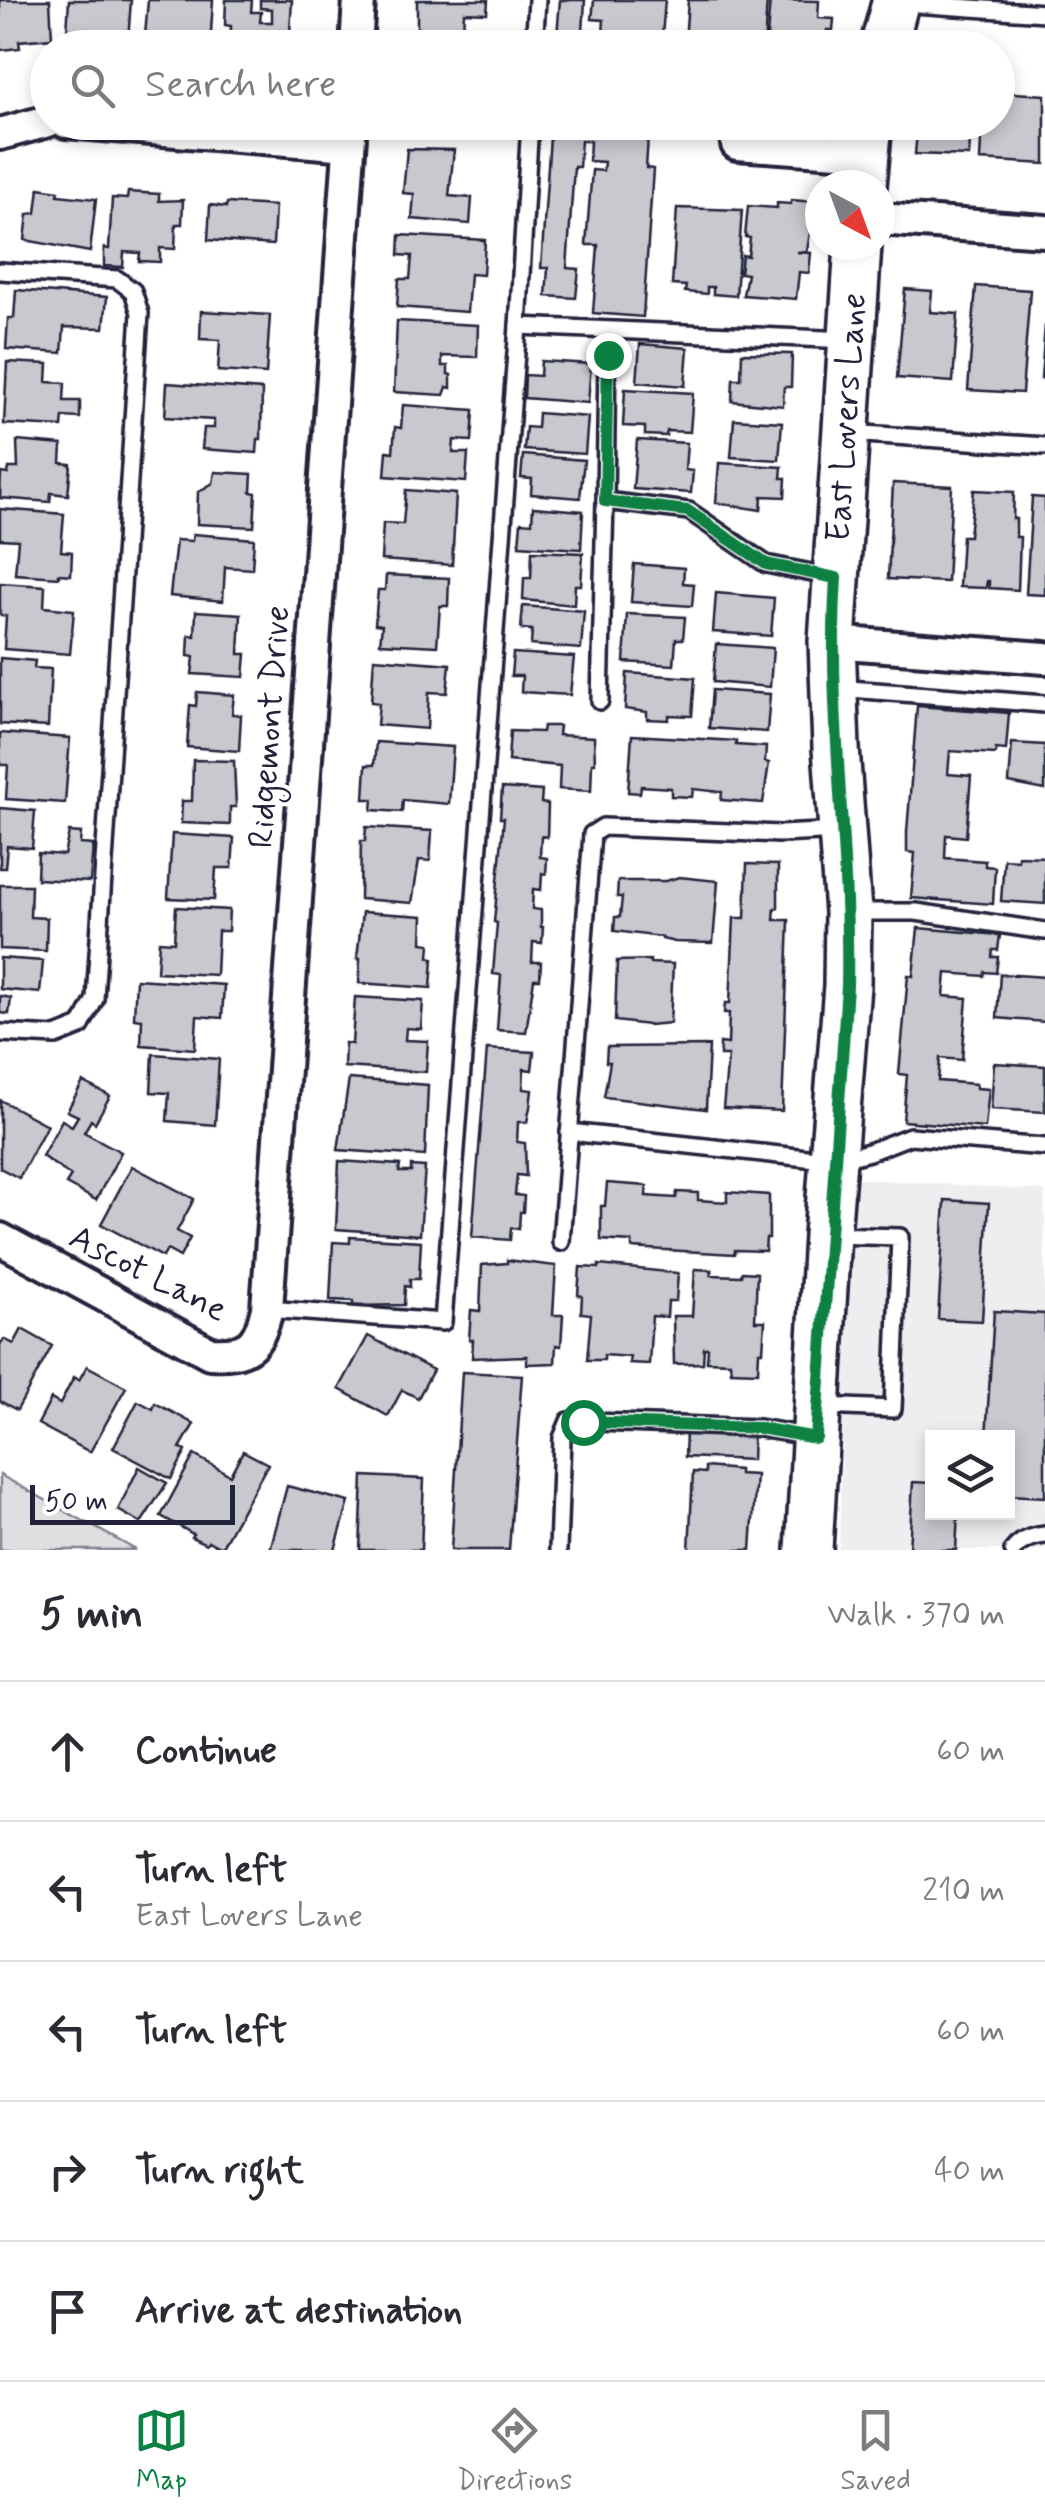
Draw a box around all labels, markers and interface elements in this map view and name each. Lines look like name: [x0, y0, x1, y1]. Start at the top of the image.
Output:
search box: [30, 30, 1015, 140]
icon: search: [65, 58, 120, 113]
text: Search here: [145, 61, 336, 110]
north arrow: [805, 170, 895, 260]
street label: East Lovers Lane: [816, 291, 878, 543]
route end: [586, 333, 632, 379]
street label: Ridgemont Drive: [239, 604, 304, 850]
street label: Ascot Lane: [61, 1215, 235, 1333]
route start: [561, 1400, 607, 1446]
map controls: [925, 1430, 1015, 1520]
button: layers: [925, 1430, 1015, 1520]
scale bar: [30, 1480, 235, 1524]
text: 50 m: [45, 1484, 108, 1521]
text: 5 min: [40, 1588, 143, 1643]
text: Walk · 370 m: [827, 1594, 1005, 1636]
icon: ahead: [40, 1724, 95, 1779]
text: Continue: [135, 1727, 277, 1776]
text: 60 m: [936, 1730, 1005, 1772]
text: Turn left: [135, 1846, 287, 1895]
icon: left: [40, 1864, 95, 1919]
text: 210 m: [922, 1870, 1005, 1912]
text: East Lovers Lane: [135, 1895, 363, 1937]
icon: left: [40, 2004, 95, 2059]
text: Turn left: [135, 2007, 287, 2056]
text: 60 m: [936, 2010, 1005, 2052]
icon: right: [40, 2144, 95, 2199]
text: Turn right: [135, 2147, 304, 2196]
text: 40 m: [934, 2150, 1005, 2192]
icon: arrive: [40, 2284, 95, 2339]
text: Arrive at destination: [135, 2287, 462, 2336]
tab: Map: [134, 2403, 189, 2500]
tab: Directions: [457, 2403, 572, 2500]
tab: Saved: [840, 2403, 911, 2500]

